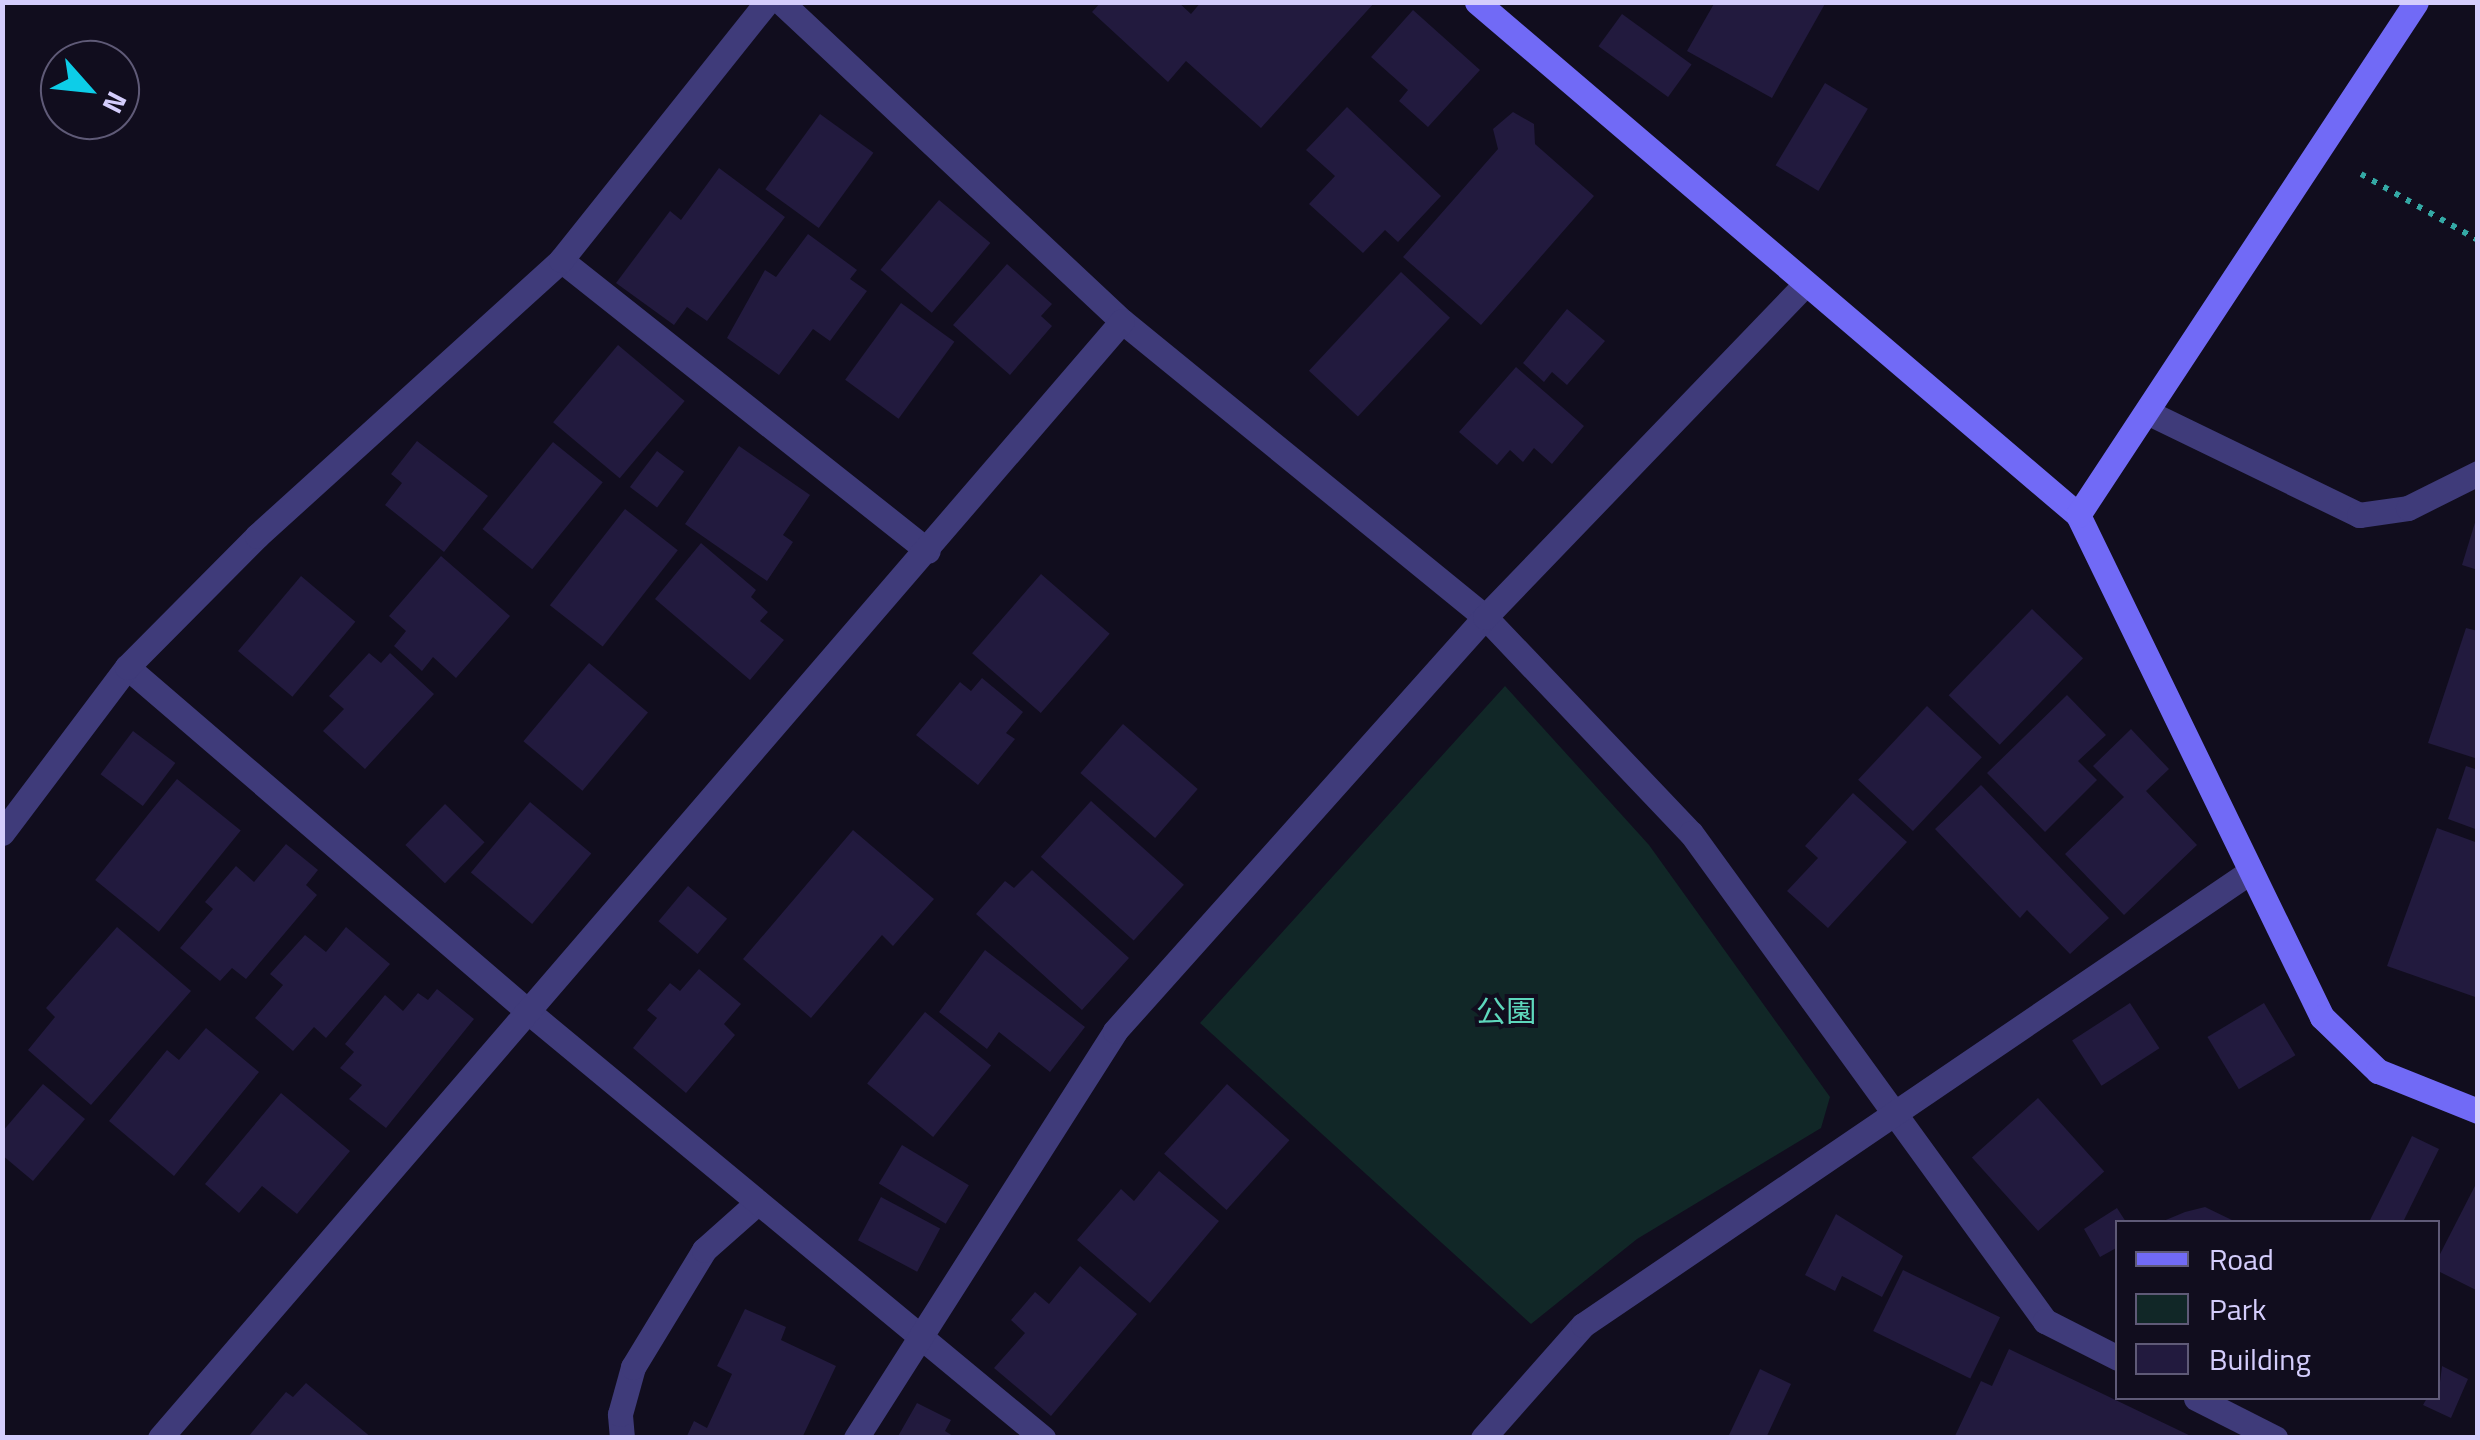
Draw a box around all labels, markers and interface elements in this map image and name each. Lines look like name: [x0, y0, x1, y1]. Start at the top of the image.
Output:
north arrow: [40, 40, 140, 140]
text: N: [92, 85, 139, 121]
park label: 公園: [1476, 993, 1536, 1029]
legend: [2115, 1220, 2440, 1400]
text: Road: [2209, 1236, 2274, 1282]
text: Park: [2209, 1286, 2266, 1332]
text: Building: [2209, 1336, 2311, 1382]

